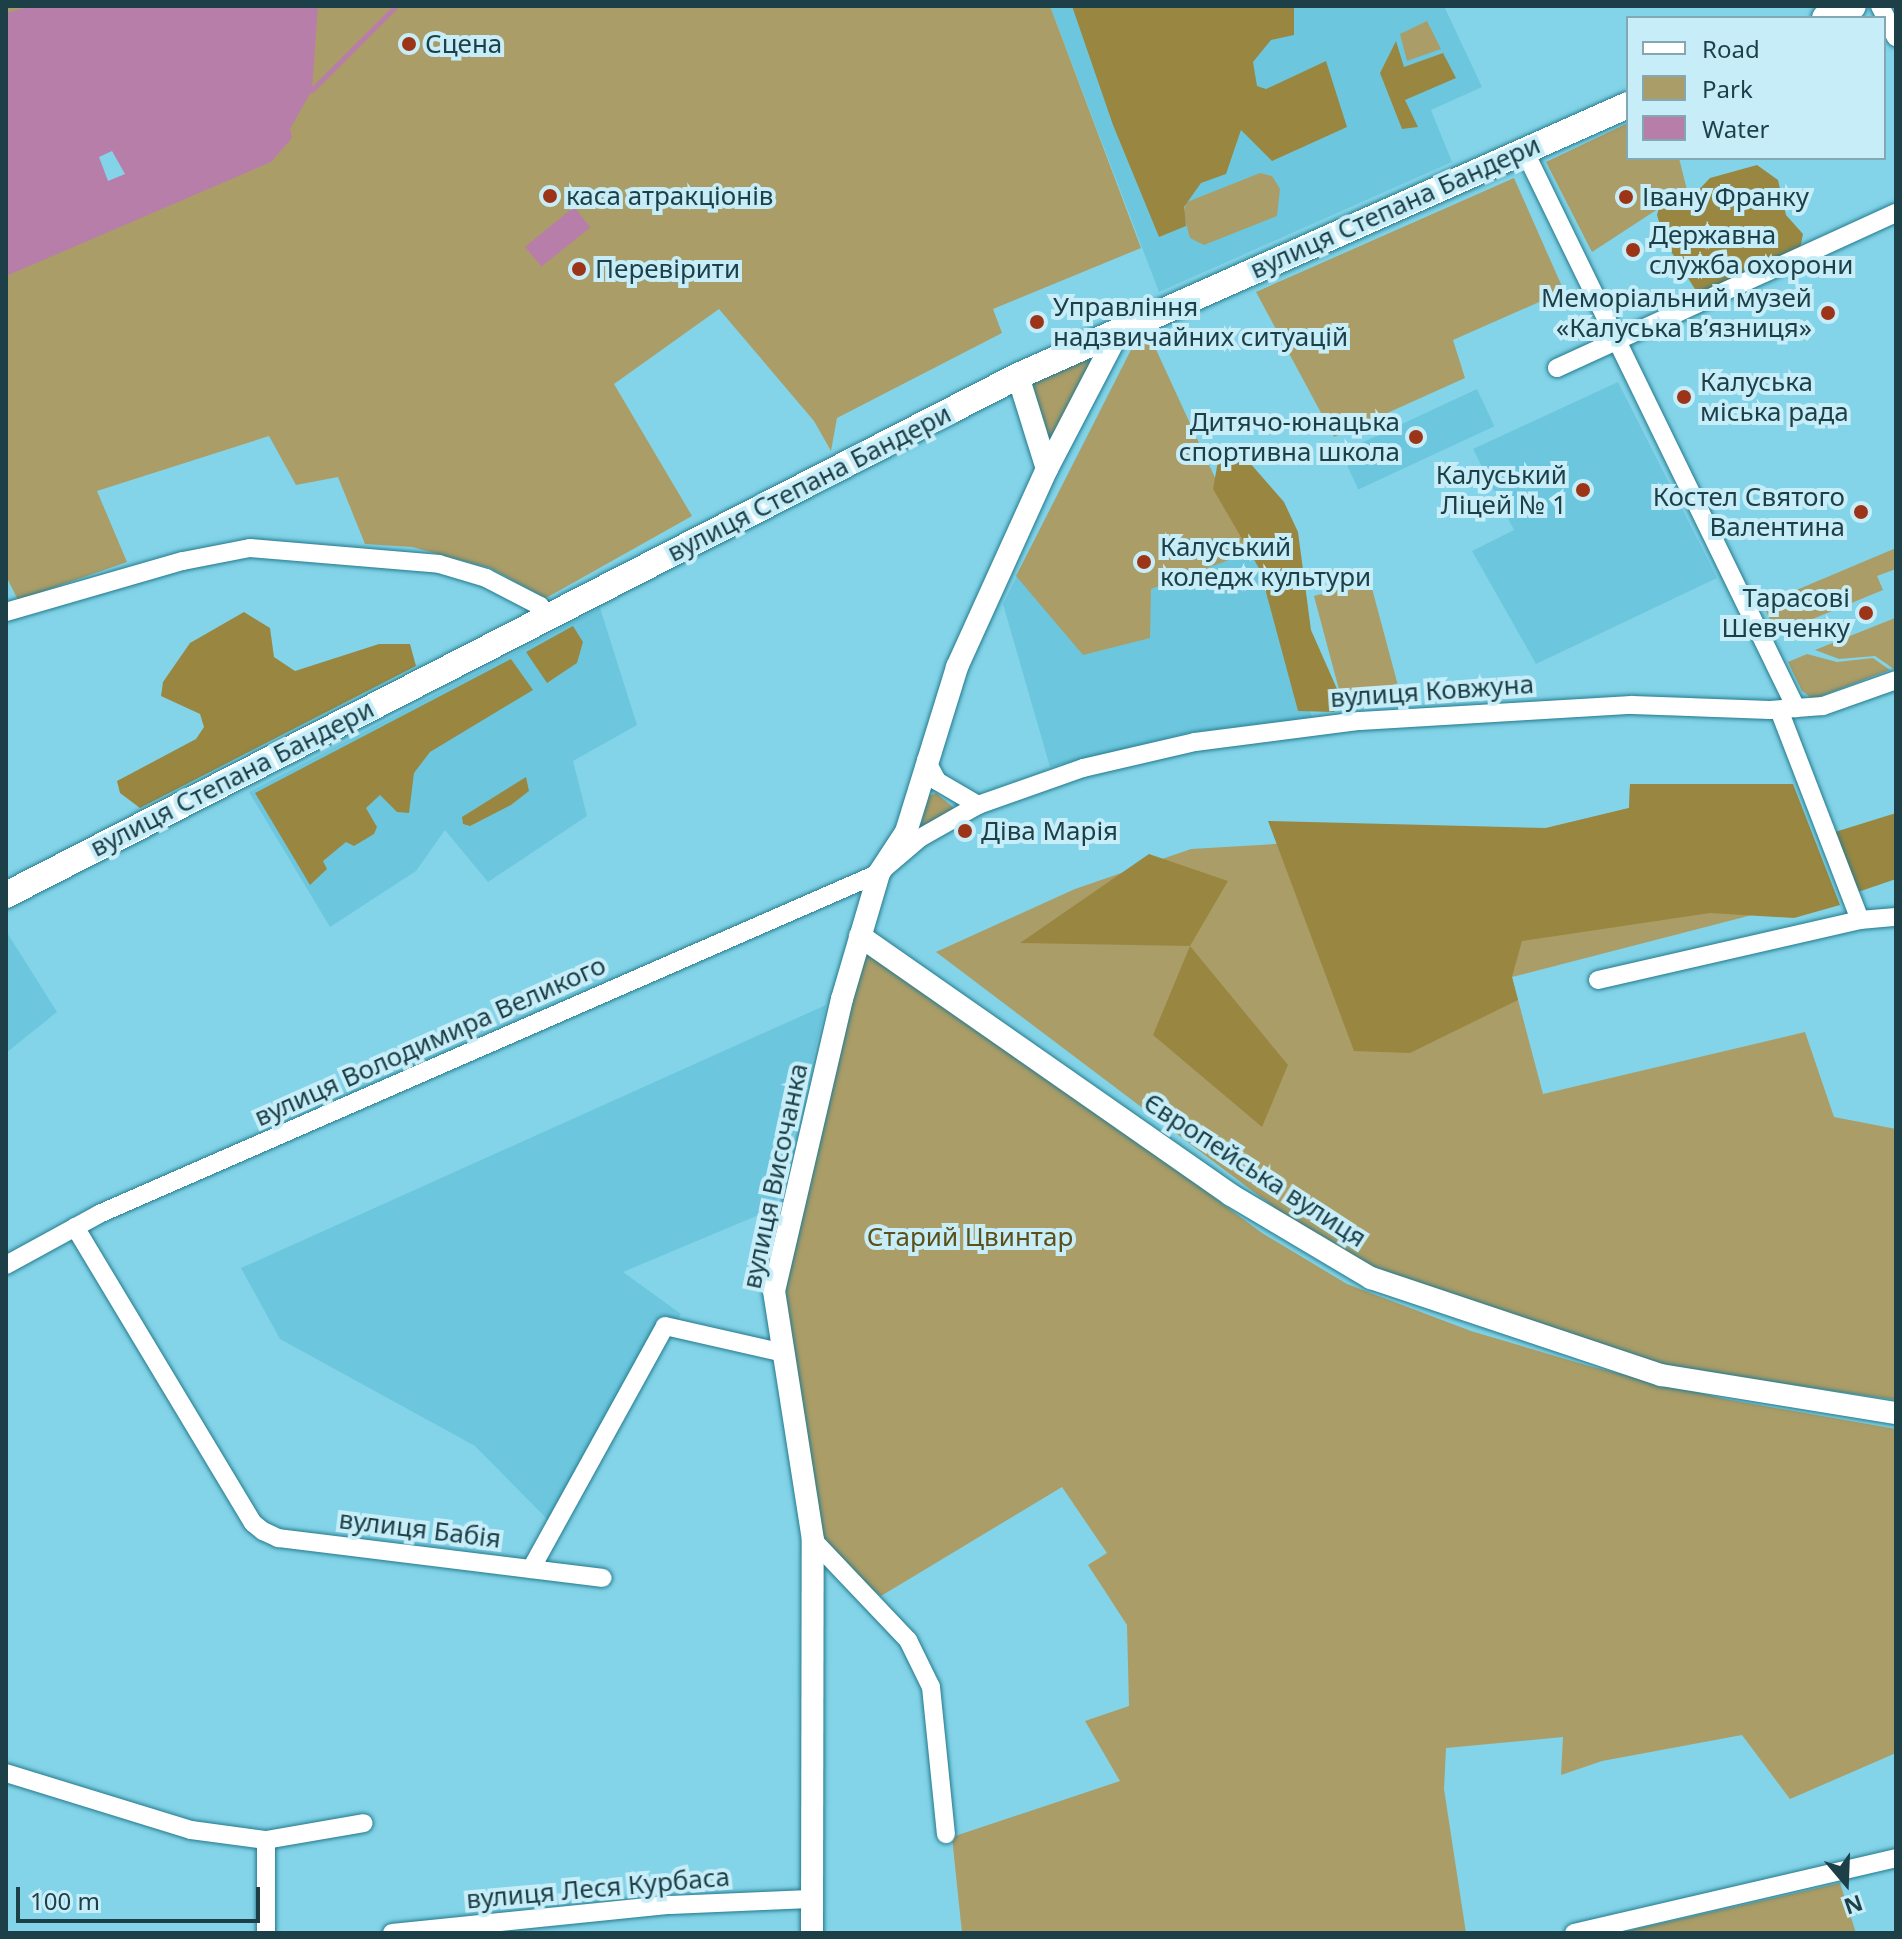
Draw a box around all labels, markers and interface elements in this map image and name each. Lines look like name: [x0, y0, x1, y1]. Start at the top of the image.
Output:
legend: [1626, 16, 1886, 160]
place label: Сцена: [425, 28, 502, 60]
text: Road: [1702, 32, 1760, 65]
marker: Сцена: [400, 35, 418, 53]
text: Park: [1702, 72, 1753, 105]
text: Water: [1702, 112, 1769, 145]
street label: вулиця Степана Бандери: [1245, 129, 1545, 285]
place label: каса атракціонів: [566, 180, 774, 212]
place label: Івану Франку: [1642, 181, 1809, 213]
marker: каса атракціонів: [541, 187, 559, 205]
marker: Івану Франку: [1617, 188, 1635, 206]
place label: Державна служба охорони: [1649, 219, 1853, 280]
marker: Державна служба охорони: [1624, 241, 1642, 259]
place label: Перевірити: [595, 253, 740, 285]
marker: Перевірити: [570, 260, 588, 278]
place label: Меморіальний музей «Калуська в’язниця»: [1541, 282, 1812, 344]
place label: Управління надзвичайних ситуацій: [1053, 291, 1348, 352]
marker: Меморіальний музей «Калуська в’язниця»: [1819, 304, 1837, 322]
marker: Управління надзвичайних ситуацій: [1028, 313, 1046, 331]
place label: Калуська міська рада: [1700, 366, 1849, 428]
marker: Калуська міська рада: [1675, 388, 1693, 406]
street label: вулиця Степана Бандери: [662, 398, 956, 568]
place label: Дитячо-юнацька спортивна школа: [1179, 406, 1400, 468]
marker: Дитячо-юнацька спортивна школа: [1407, 428, 1425, 446]
place label: Калуський Ліцей № 1: [1436, 459, 1567, 520]
marker: Калуський Ліцей № 1: [1574, 481, 1592, 499]
place label: Костел Святого Валентина: [1653, 481, 1845, 542]
marker: Костел Святого Валентина: [1852, 503, 1870, 521]
place label: Калуський коледж культури: [1160, 531, 1371, 592]
marker: Калуський коледж культури: [1135, 553, 1153, 571]
place label: Тарасові Шевченку: [1721, 582, 1850, 644]
marker: Тарасові Шевченку: [1857, 604, 1875, 622]
street label: вулиця Ковжуна: [1329, 668, 1535, 714]
street label: вулиця Степана Бандери: [85, 693, 379, 863]
place label: Діва Марія: [981, 815, 1118, 847]
marker: Діва Марія: [956, 822, 974, 840]
street label: вулиця Володимира Великого: [250, 949, 610, 1133]
street label: вулиця Височанка: [736, 1060, 814, 1292]
street label: Європейська вулиця: [1138, 1086, 1372, 1254]
park label: Старий Цвинтар: [867, 1221, 1073, 1253]
street label: вулиця Бабія: [337, 1504, 503, 1554]
north arrow: [1806, 1843, 1886, 1923]
street label: вулиця Леся Курбаса: [465, 1861, 731, 1915]
scale bar: [20, 1871, 264, 1921]
text: 100 m: [30, 1884, 100, 1917]
text: N: [1840, 1889, 1867, 1923]

